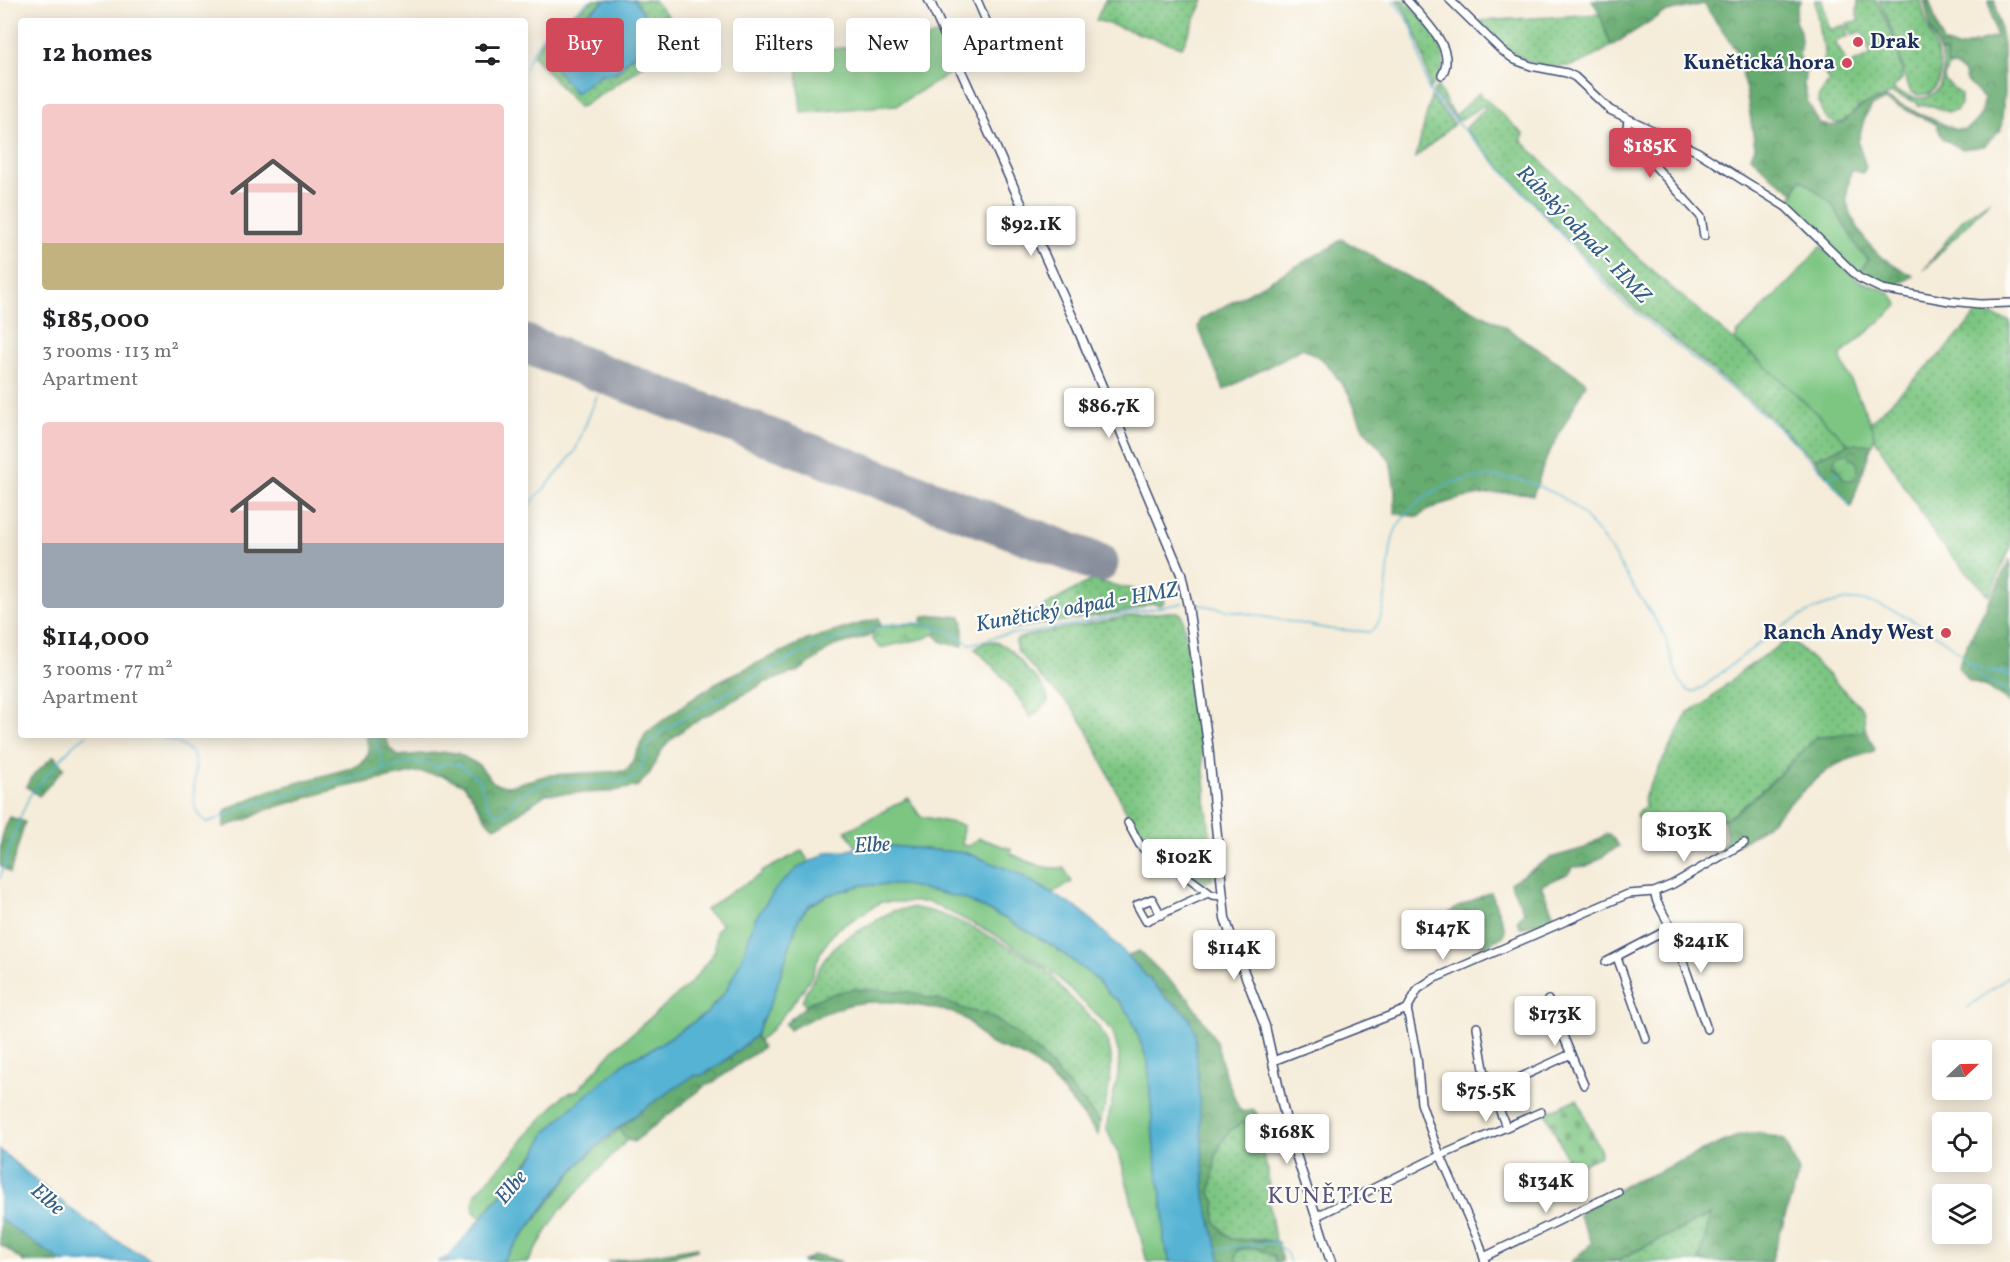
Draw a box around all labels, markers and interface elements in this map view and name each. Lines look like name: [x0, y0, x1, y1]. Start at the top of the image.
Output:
chip: Buy: [546, 18, 624, 72]
chip: Rent: [636, 18, 721, 72]
chip: Filters: [733, 18, 834, 72]
chip: New: [846, 18, 930, 72]
chip: Apartment: [942, 18, 1085, 72]
place label: Drak: [1870, 28, 1920, 57]
marker: Drak: [1851, 35, 1865, 49]
text: 12 homes: [42, 36, 153, 72]
icon: filters: [471, 38, 504, 71]
place label: Kunětická hora: [1683, 49, 1835, 78]
marker: Kunětická hora: [1840, 56, 1854, 70]
pin: $185K: [1608, 128, 1692, 179]
text: $185K: [1623, 133, 1677, 161]
icon: home: [219, 143, 327, 251]
water label: Rábský odpad - HMZ: [1509, 159, 1658, 312]
pin: $92.1K: [982, 206, 1080, 257]
text: $92.1K: [1001, 211, 1061, 239]
text: $185,000: [42, 302, 149, 338]
text: 3 rooms · 113 m²: [42, 338, 179, 366]
text: Apartment: [42, 366, 138, 394]
pin: $86.7K: [1060, 388, 1158, 439]
text: $86.7K: [1078, 393, 1140, 421]
icon: home: [219, 461, 327, 569]
water label: Kunětický odpad - HMZ: [973, 575, 1182, 641]
place label: Ranch Andy West: [1763, 619, 1934, 648]
text: $114,000: [42, 620, 149, 656]
marker: Ranch Andy West: [1939, 626, 1953, 640]
text: 3 rooms · 77 m²: [42, 656, 173, 684]
text: Apartment: [42, 684, 138, 712]
pin: $103K: [1642, 812, 1726, 863]
text: $103K: [1656, 817, 1712, 845]
water label: Elbe: [853, 830, 891, 862]
pin: $102K: [1142, 839, 1226, 890]
text: $102K: [1156, 844, 1212, 872]
pin: $147K: [1401, 910, 1485, 961]
text: $147K: [1415, 915, 1471, 943]
pin: $241K: [1659, 923, 1743, 974]
text: $241K: [1673, 928, 1729, 956]
pin: $114K: [1192, 930, 1276, 981]
text: $114K: [1207, 935, 1261, 963]
pin: $173K: [1513, 996, 1597, 1047]
text: $173K: [1528, 1001, 1582, 1029]
north arrow: [1932, 1040, 1992, 1100]
map controls: [1932, 1040, 1992, 1244]
pin: $75.5K: [1437, 1072, 1535, 1123]
text: $75.5K: [1456, 1077, 1516, 1105]
button: locate: [1932, 1112, 1992, 1172]
pin: $168K: [1245, 1114, 1329, 1165]
text: $168K: [1259, 1119, 1315, 1147]
pin: $134K: [1504, 1163, 1588, 1214]
water label: Elbe: [489, 1164, 535, 1212]
text: $134K: [1518, 1168, 1574, 1196]
water label: Elbe: [23, 1176, 71, 1224]
district label: KUNĚTICE: [1267, 1180, 1395, 1214]
button: layers: [1932, 1184, 1992, 1244]

